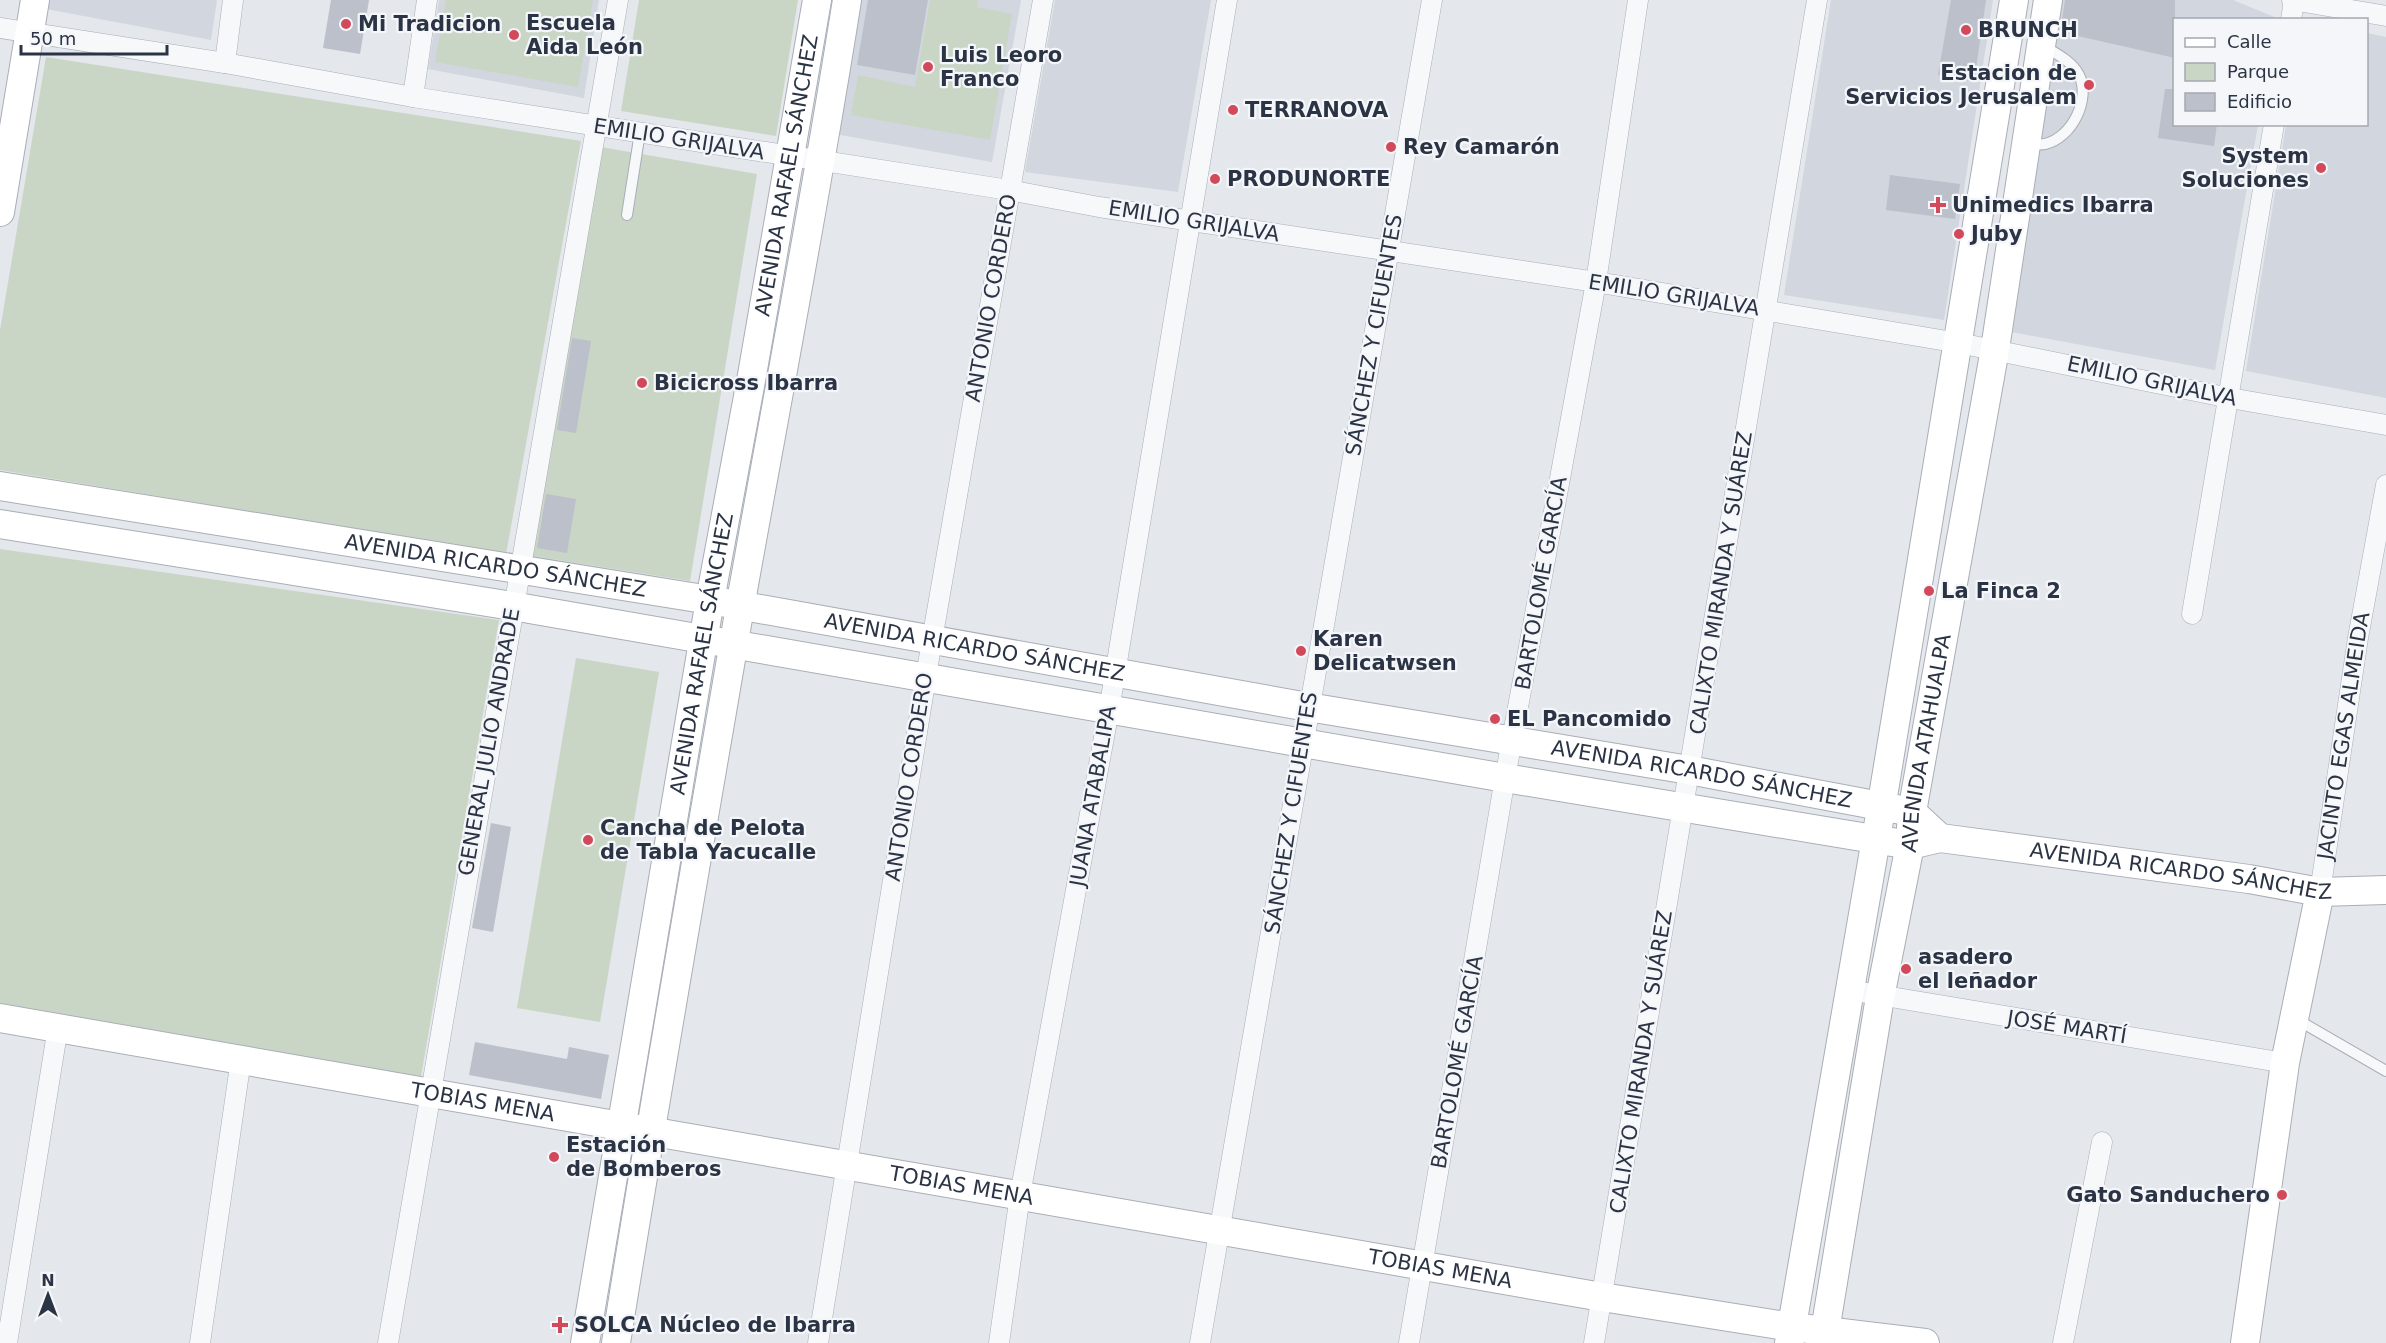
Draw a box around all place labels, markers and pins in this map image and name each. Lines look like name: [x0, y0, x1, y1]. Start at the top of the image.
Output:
place label: Escuela Aida León: [526, 11, 643, 59]
place label: Mi Tradicion: [358, 12, 501, 36]
marker: Mi Tradicion: [339, 17, 353, 31]
place label: BRUNCH: [1978, 18, 2078, 42]
marker: BRUNCH: [1959, 23, 1973, 37]
marker: Escuela Aida León: [507, 28, 521, 42]
place label: Luis Leoro Franco: [940, 43, 1062, 91]
marker: Luis Leoro Franco: [921, 60, 935, 74]
place label: Estacion de Servicios Jerusalem: [1845, 61, 2077, 109]
marker: Estacion de Servicios Jerusalem: [2082, 78, 2096, 92]
place label: TERRANOVA: [1245, 98, 1389, 122]
marker: TERRANOVA: [1226, 103, 1240, 117]
place label: Rey Camarón: [1403, 135, 1560, 159]
marker: Rey Camarón: [1384, 140, 1398, 154]
place label: System Soluciones: [2182, 144, 2309, 192]
marker: System Soluciones: [2314, 161, 2328, 175]
place label: PRODUNORTE: [1227, 167, 1390, 191]
marker: PRODUNORTE: [1208, 172, 1222, 186]
place label: Unimedics Ibarra: [1952, 193, 2154, 217]
marker: Unimedics Ibarra: [1929, 196, 1947, 214]
place label: Juby: [1969, 222, 2023, 246]
marker: Juby: [1952, 227, 1966, 241]
place label: Bicicross Ibarra: [654, 371, 838, 395]
marker: Bicicross Ibarra: [635, 376, 649, 390]
place label: La Finca 2: [1941, 579, 2061, 603]
marker: La Finca 2: [1922, 584, 1936, 598]
place label: Karen Delicatwsen: [1313, 627, 1457, 675]
marker: Karen Delicatwsen: [1294, 644, 1308, 658]
place label: EL Pancomido: [1507, 707, 1671, 731]
marker: EL Pancomido: [1488, 712, 1502, 726]
place label: Cancha de Pelota de Tabla Yacucalle: [600, 816, 816, 864]
marker: Cancha de Pelota de Tabla Yacucalle: [581, 833, 595, 847]
place label: asadero el leñador: [1918, 945, 2038, 993]
marker: asadero el leñador: [1899, 962, 1913, 976]
place label: Estación de Bomberos: [566, 1133, 721, 1181]
marker: Estación de Bomberos: [547, 1150, 561, 1164]
place label: Gato Sanduchero: [2066, 1183, 2270, 1207]
marker: Gato Sanduchero: [2275, 1188, 2289, 1202]
place label: SOLCA Núcleo de Ibarra: [574, 1313, 856, 1337]
marker: SOLCA Núcleo de Ibarra: [551, 1316, 569, 1334]

